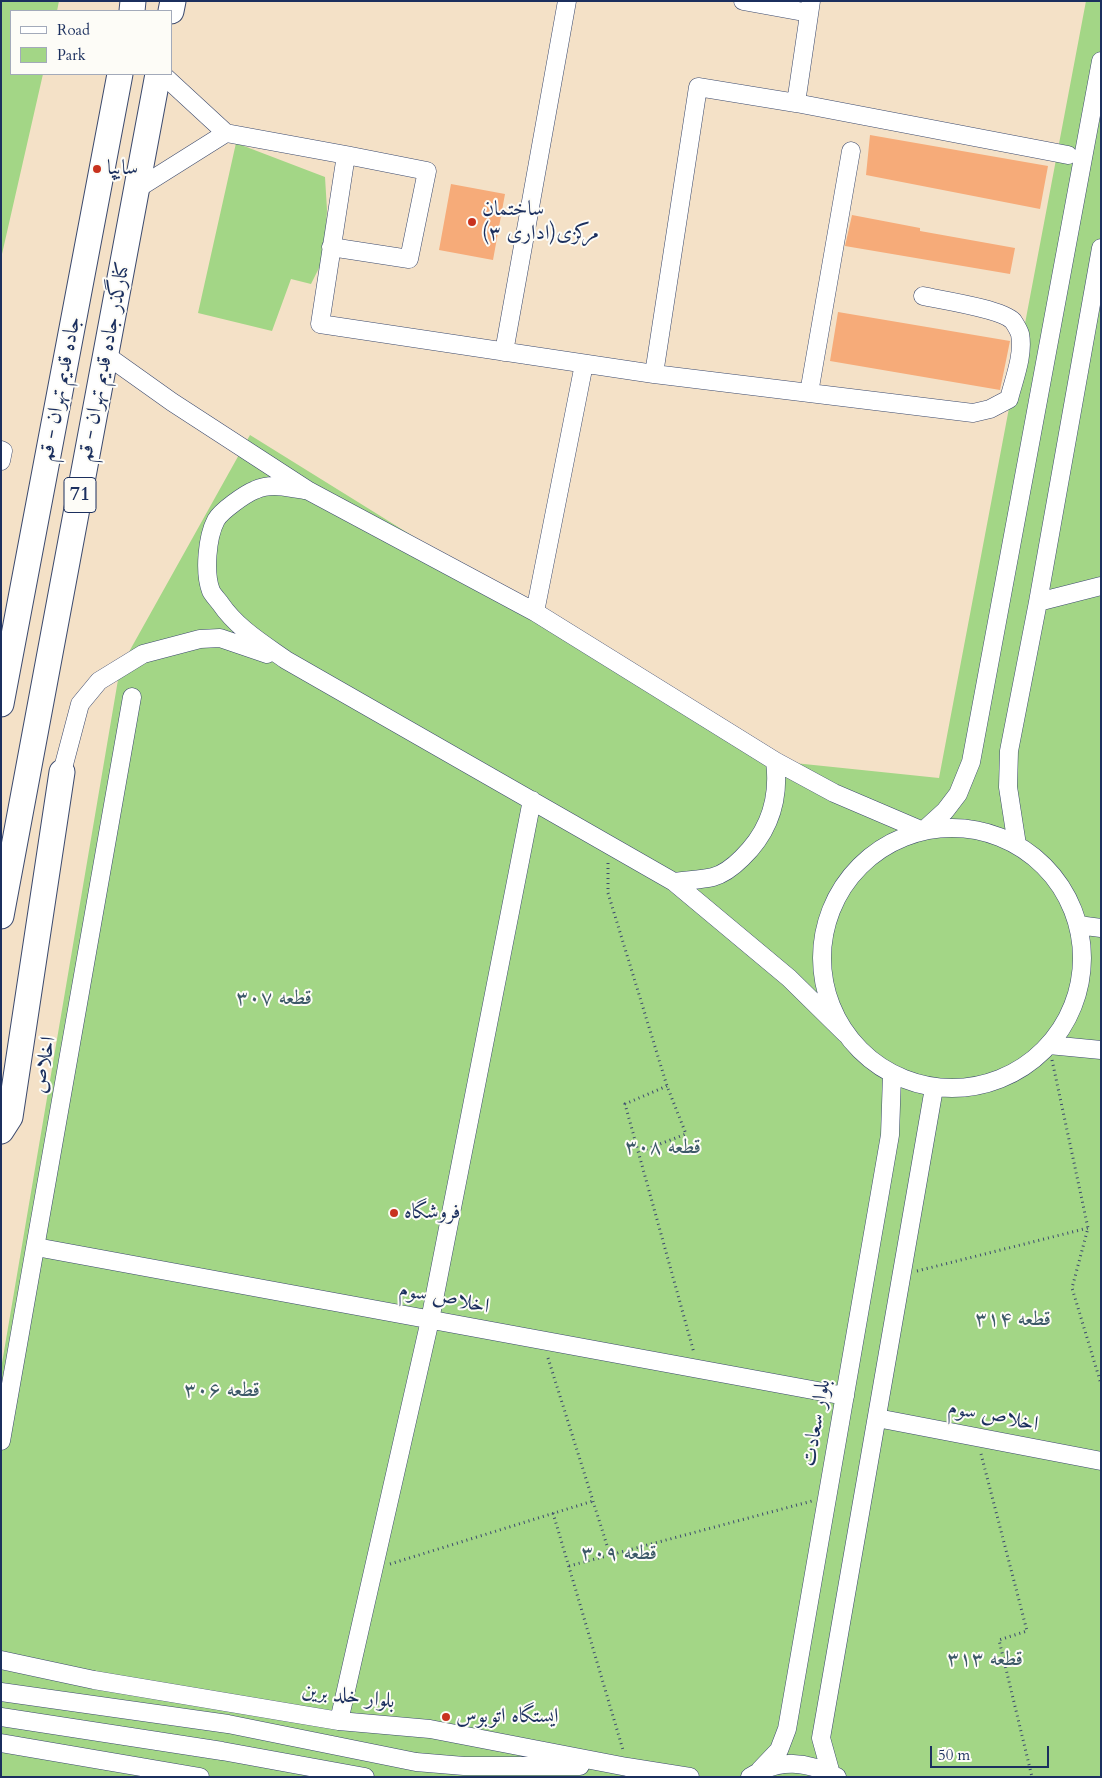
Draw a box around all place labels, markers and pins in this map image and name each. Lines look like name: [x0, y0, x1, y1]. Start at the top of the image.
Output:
place label: سایپا: [107, 156, 138, 182]
marker: سایپا: [91, 163, 103, 175]
place label: ساختمان مرکزی(اداری ۳): [482, 197, 599, 247]
marker: ساختمان مرکزی(اداری ۳): [466, 216, 478, 228]
place label: فروشگاه: [404, 1200, 461, 1226]
marker: فروشگاه: [388, 1207, 400, 1219]
place label: ایستگاه اتوبوس: [456, 1704, 559, 1730]
marker: ایستگاه اتوبوس: [440, 1711, 452, 1723]

